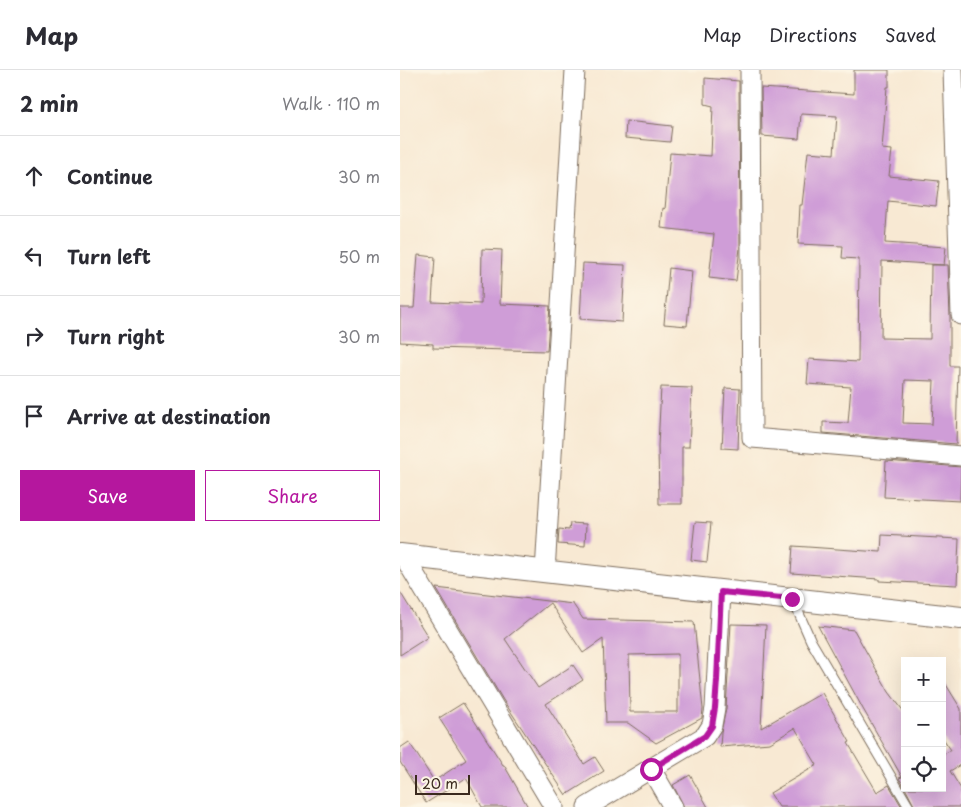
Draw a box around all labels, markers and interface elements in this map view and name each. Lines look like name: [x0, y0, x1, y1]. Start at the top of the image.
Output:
text: Map: [25, 17, 78, 53]
text: Map: [703, 21, 741, 48]
text: Directions: [769, 21, 857, 48]
text: Saved: [885, 21, 936, 48]
text: 2 min: [20, 87, 79, 119]
text: Walk · 110 m: [282, 91, 380, 115]
icon: ahead: [20, 162, 48, 190]
text: Continue: [67, 162, 153, 190]
text: 30 m: [338, 164, 380, 188]
icon: left: [20, 242, 48, 270]
text: Turn left: [67, 242, 151, 270]
text: 50 m: [339, 244, 380, 268]
icon: right: [20, 322, 48, 350]
text: Turn right: [67, 322, 165, 350]
text: 30 m: [338, 324, 380, 348]
icon: arrive: [20, 402, 48, 430]
text: Arrive at destination: [67, 402, 271, 430]
button: Save: [20, 470, 195, 521]
button: Share: [205, 470, 380, 521]
route end: [781, 588, 804, 611]
map controls: [901, 657, 946, 792]
button: +: [901, 657, 946, 702]
button: −: [901, 702, 946, 747]
button: locate: [901, 747, 946, 792]
route start: [640, 758, 663, 781]
scale bar: [415, 772, 470, 795]
text: 20 m: [422, 773, 458, 794]

